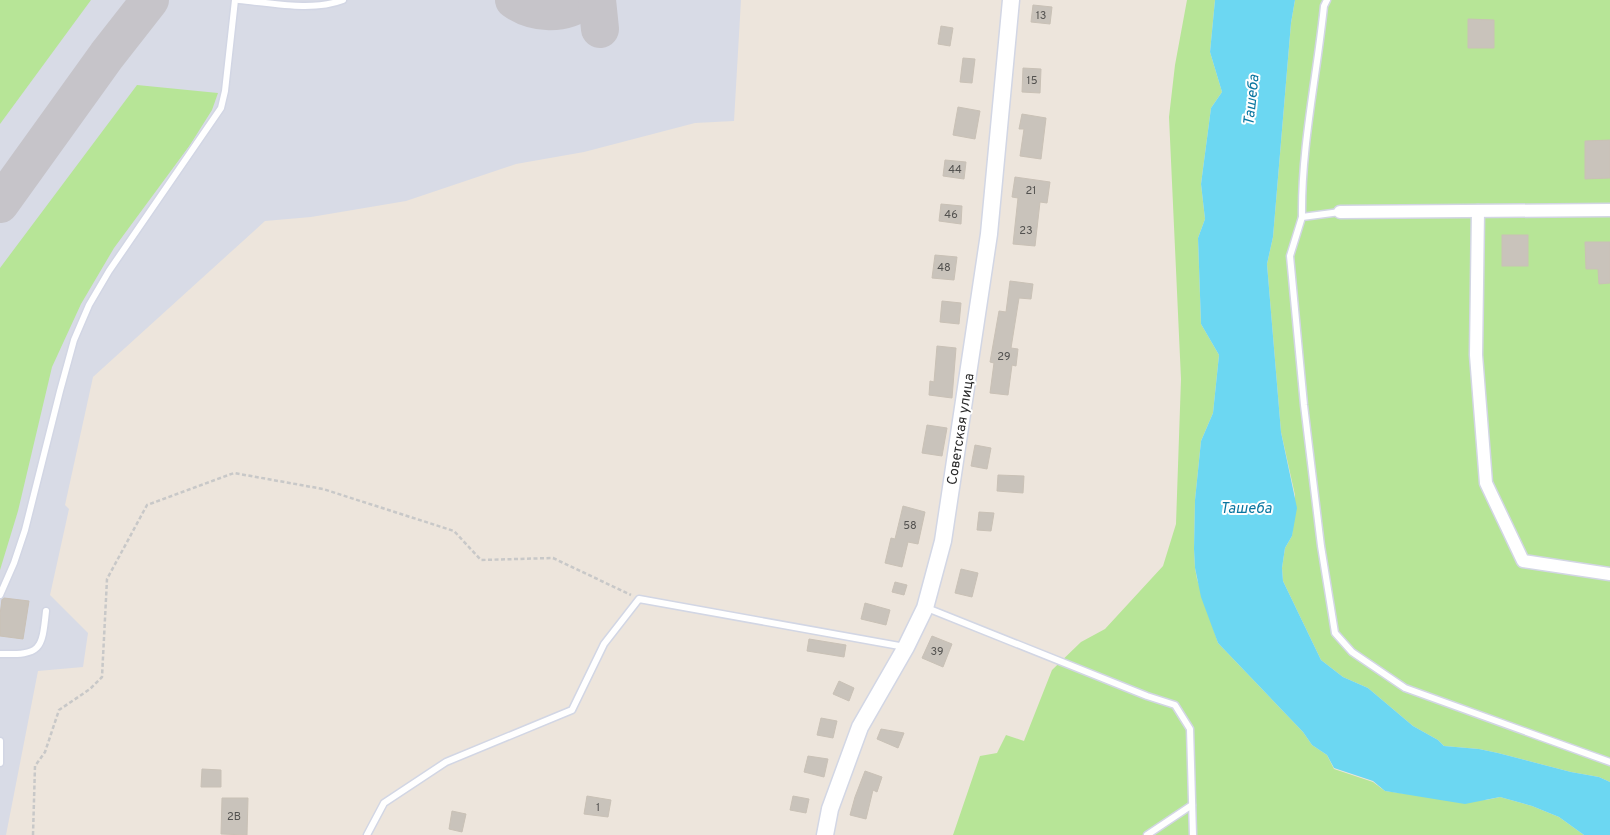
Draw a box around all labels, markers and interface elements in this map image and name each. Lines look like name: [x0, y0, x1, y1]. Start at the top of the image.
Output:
house number: 13: [1036, 9, 1046, 23]
water label: Ташеба: [1240, 73, 1265, 127]
house number: 15: [1027, 74, 1038, 88]
house number: 44: [948, 163, 962, 177]
house number: 21: [1026, 184, 1036, 198]
house number: 46: [944, 208, 958, 222]
house number: 23: [1019, 224, 1033, 238]
house number: 48: [937, 261, 951, 275]
house number: 29: [997, 350, 1011, 364]
street label: Советская улица: [944, 372, 979, 486]
water label: Ташеба: [1220, 500, 1272, 519]
house number: 58: [903, 519, 917, 533]
house number: 39: [931, 645, 943, 659]
house number: 1: [596, 801, 600, 815]
house number: 2В: [227, 810, 241, 824]

